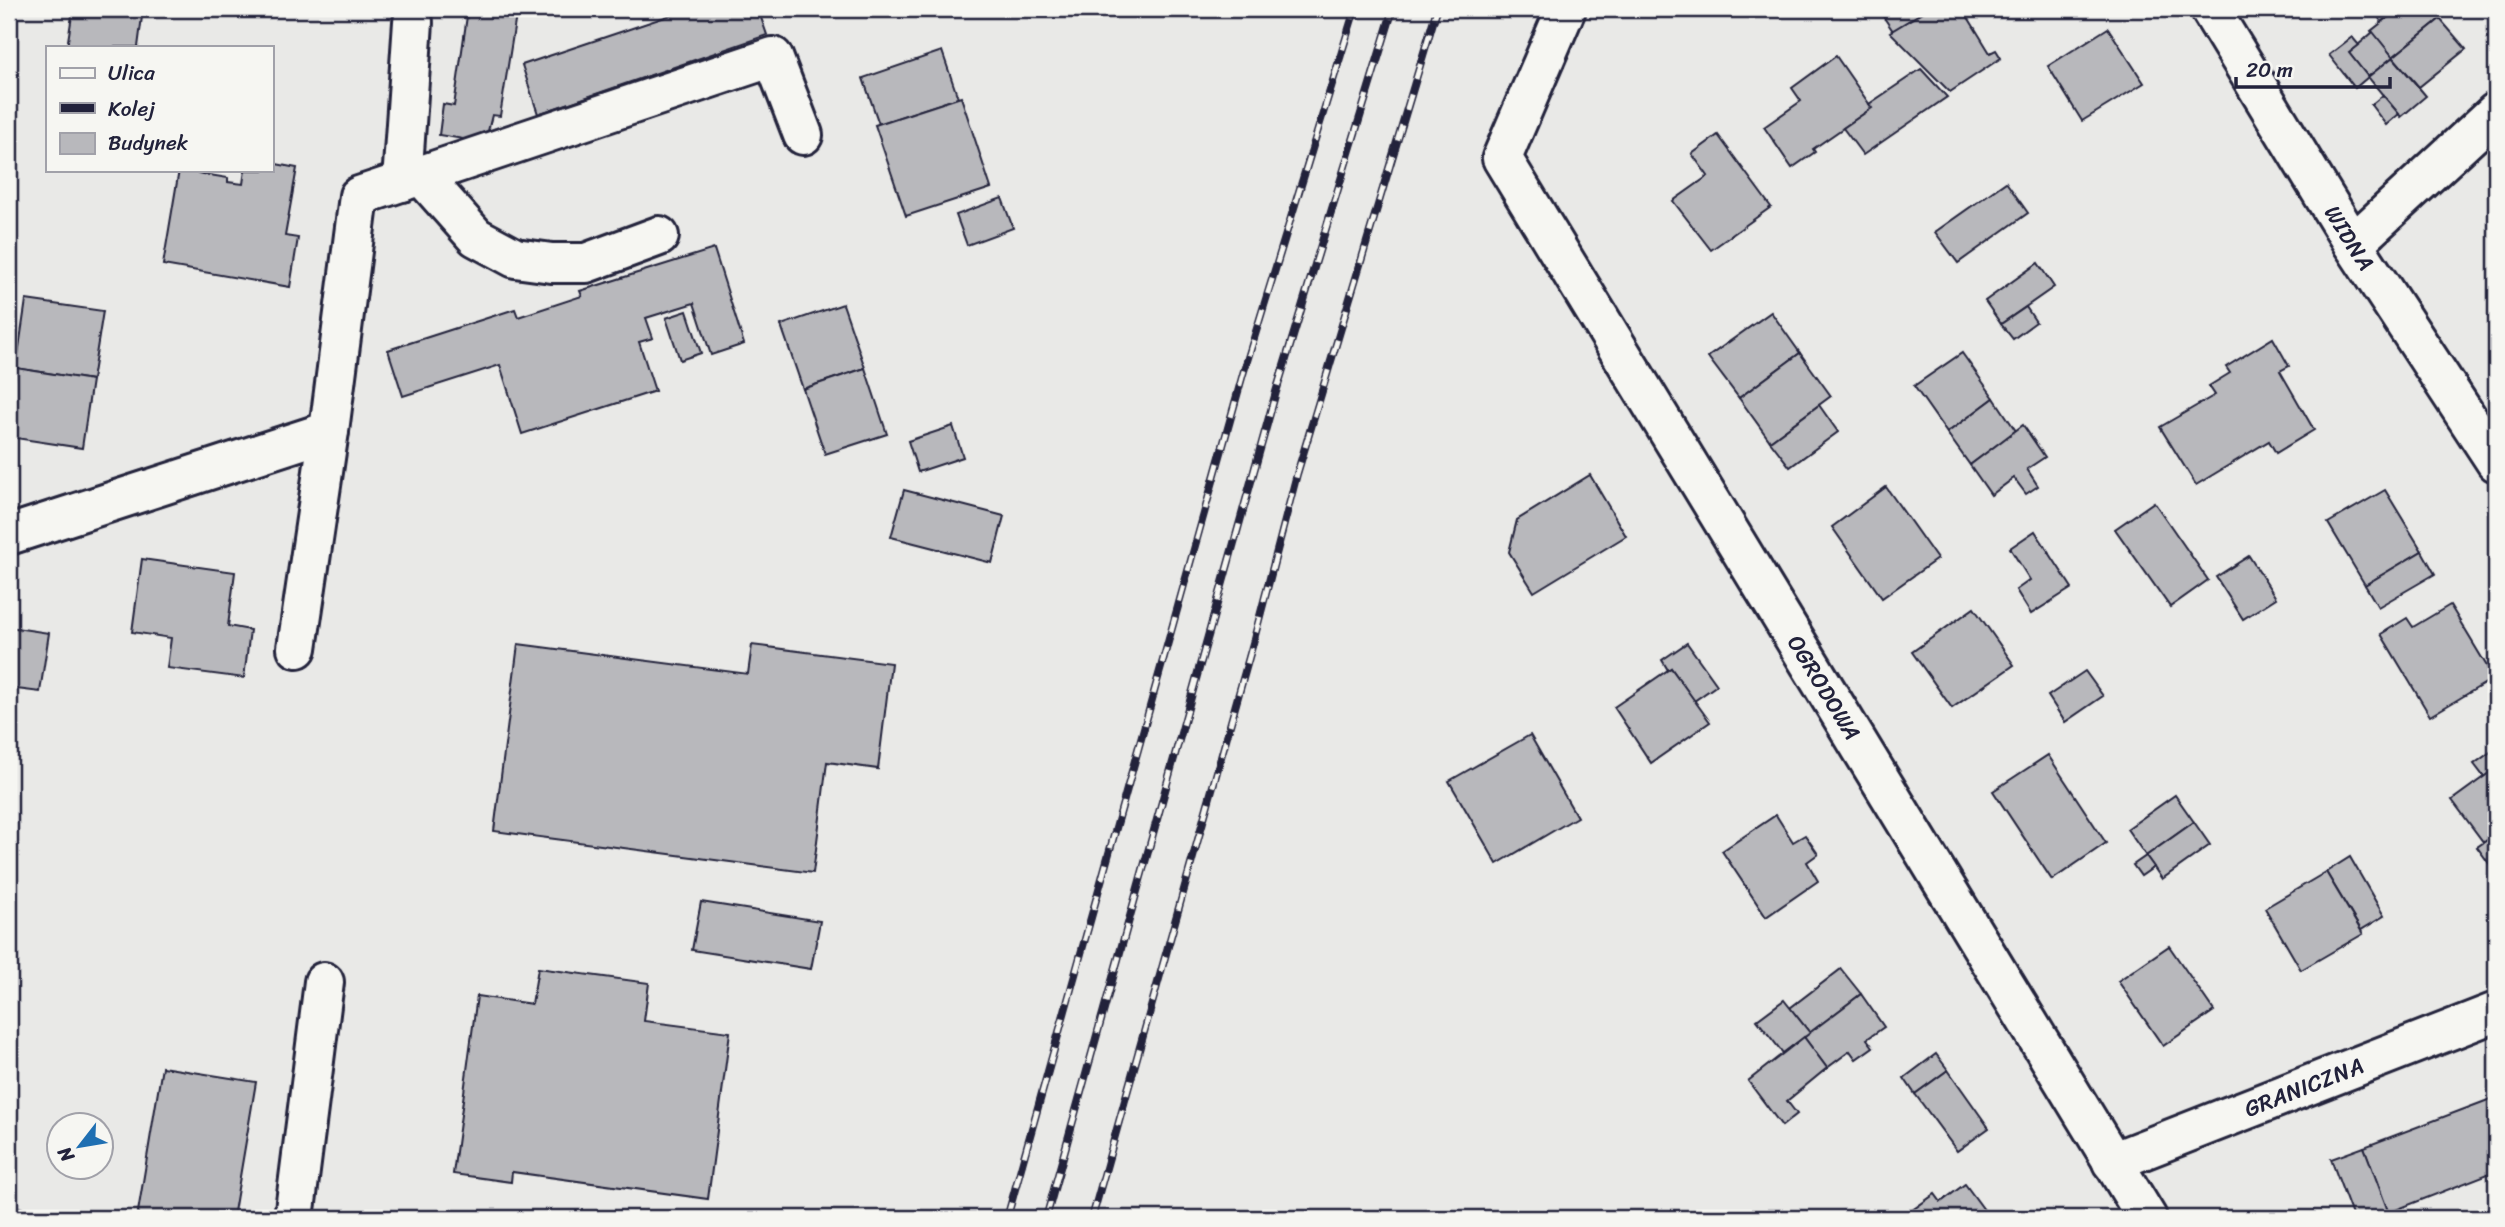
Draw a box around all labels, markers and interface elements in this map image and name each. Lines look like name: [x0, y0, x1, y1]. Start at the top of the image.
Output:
legend: [46, 46, 273, 172]
scale bar: [2236, 46, 2390, 90]
text: 20 m: [2246, 51, 2293, 89]
text: Ulica: [108, 54, 155, 92]
text: Kolej: [108, 90, 155, 128]
text: Budynek: [108, 124, 189, 162]
street label: WIDNA: [2313, 197, 2386, 279]
street label: OGRODOWA: [1776, 627, 1872, 748]
street label: GRANICZNA: [2238, 1045, 2370, 1129]
north arrow: [46, 1112, 116, 1182]
text: N: [48, 1140, 84, 1169]

